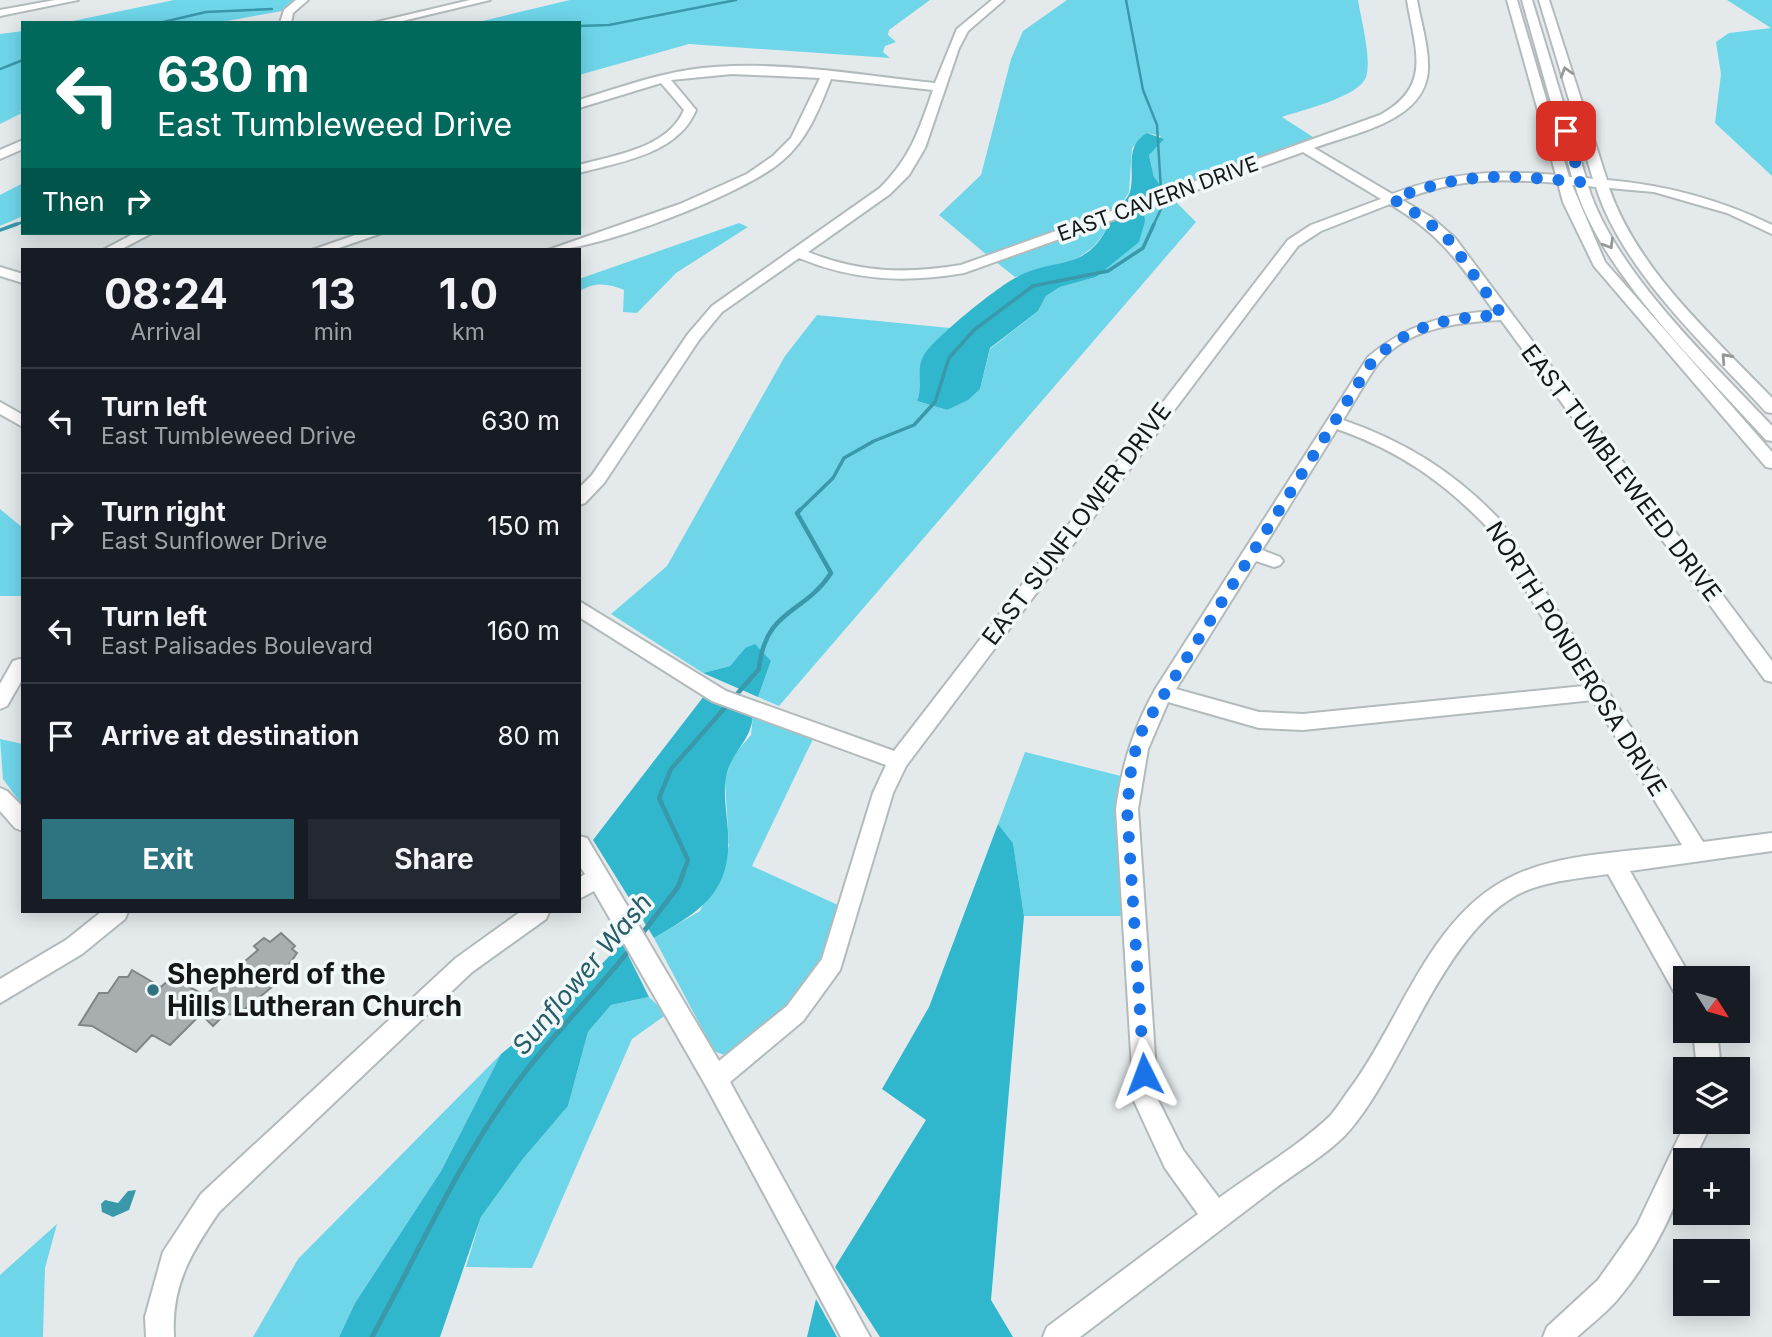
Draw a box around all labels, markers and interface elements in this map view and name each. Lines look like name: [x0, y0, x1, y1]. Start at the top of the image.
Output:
text: 630 m: [157, 45, 310, 104]
icon: left: [42, 49, 133, 140]
one-way arrow: [1560, 66, 1574, 79]
pin: [1536, 101, 1596, 161]
text: East Tumbleweed Drive: [157, 105, 512, 144]
icon: arrive: [1547, 112, 1585, 150]
street label: EAST CAVERN DRIVE: [1054, 151, 1262, 246]
icon: right: [119, 182, 157, 220]
text: Then: [42, 186, 105, 217]
one-way arrow: [1601, 236, 1614, 249]
text: 08:24: [104, 268, 228, 319]
text: 13: [311, 268, 356, 319]
text: 1.0: [439, 268, 498, 319]
text: Arrival: [130, 318, 201, 346]
text: min: [314, 318, 353, 346]
text: km: [452, 318, 485, 346]
street label: EAST TUMBLEWEED DRIVE: [1515, 339, 1728, 607]
one-way arrow: [1722, 353, 1734, 366]
text: Turn left: [101, 391, 207, 422]
street label: EAST SUNFLOWER DRIVE: [976, 397, 1177, 651]
icon: left: [42, 402, 80, 440]
text: 630 m: [481, 405, 560, 436]
text: East Tumbleweed Drive: [101, 422, 356, 450]
text: Turn right: [101, 496, 226, 527]
icon: right: [42, 507, 80, 545]
text: 150 m: [487, 510, 560, 541]
street label: NORTH PONDEROSA DRIVE: [1480, 516, 1673, 801]
text: East Sunflower Drive: [101, 527, 327, 555]
text: Turn left: [101, 601, 207, 632]
icon: left: [42, 612, 80, 650]
text: 160 m: [487, 615, 560, 646]
text: East Palisades Boulevard: [101, 632, 373, 660]
icon: arrive: [42, 717, 80, 755]
text: Arrive at destination: [101, 720, 360, 751]
text: 80 m: [497, 720, 560, 751]
button: Exit: [42, 819, 294, 899]
button: Share: [308, 819, 560, 899]
water label: Sunflower Wash: [505, 887, 658, 1061]
place label: Shepherd of the Hills Lutheran Church: [167, 957, 462, 1023]
north arrow: [1673, 966, 1750, 1043]
map controls: [1673, 966, 1750, 1316]
marker: Shepherd of the Hills Lutheran Church: [145, 982, 161, 998]
position arrow: [1107, 1037, 1181, 1111]
button: layers: [1673, 1057, 1750, 1134]
button: +: [1673, 1148, 1750, 1225]
button: −: [1673, 1239, 1750, 1316]

